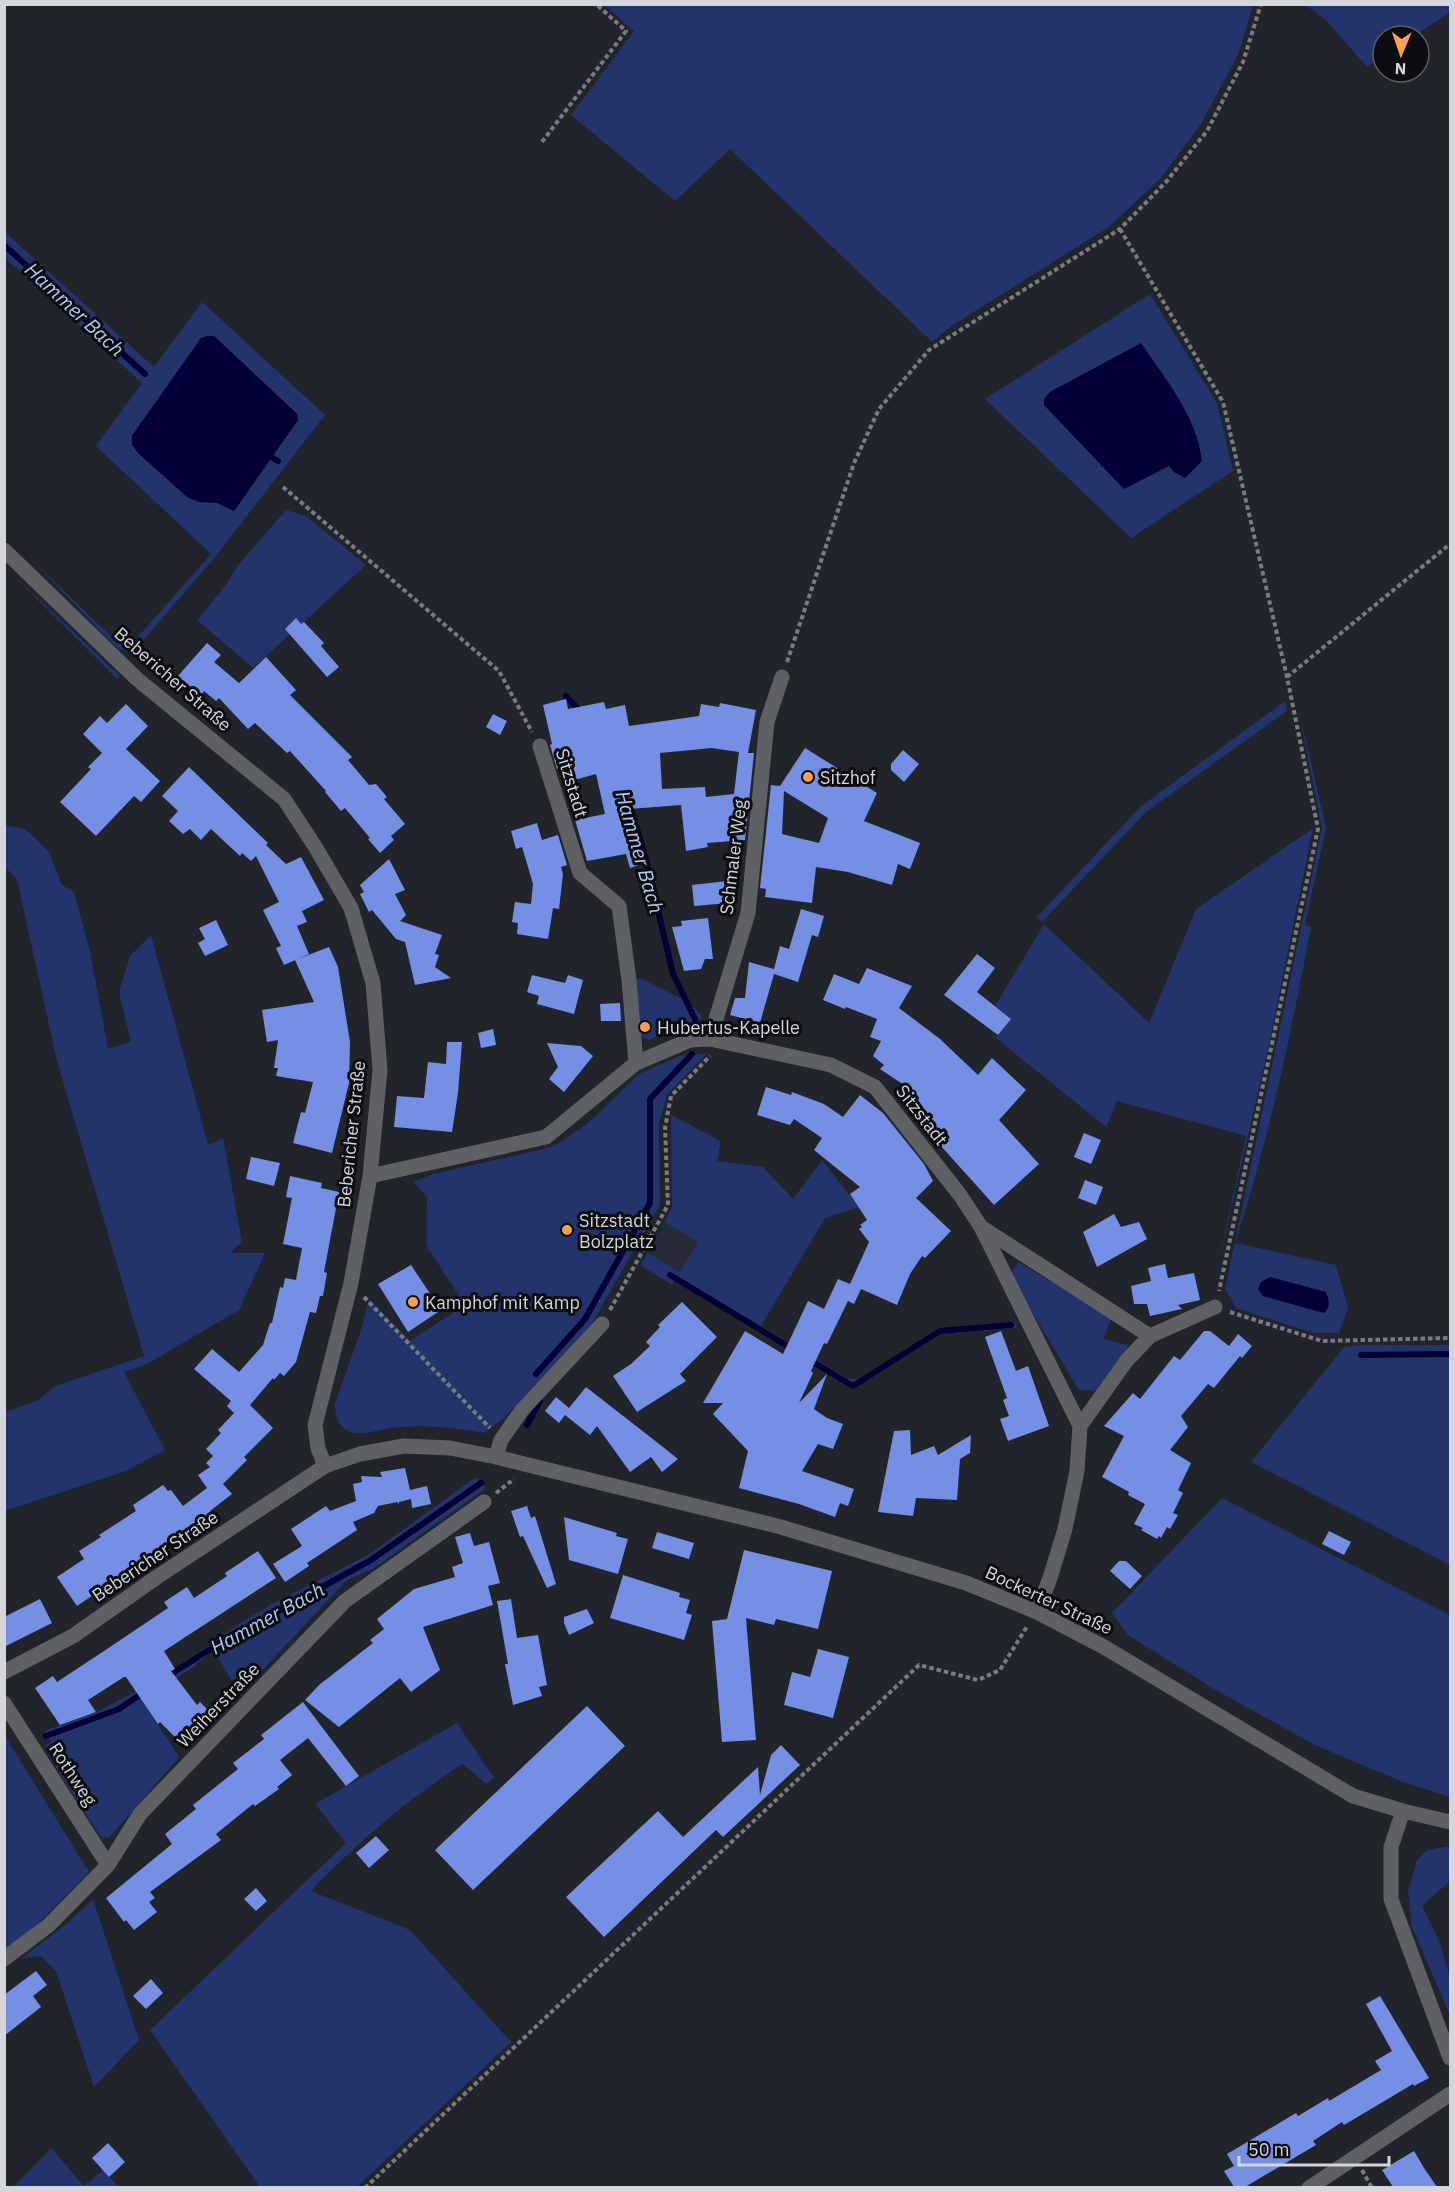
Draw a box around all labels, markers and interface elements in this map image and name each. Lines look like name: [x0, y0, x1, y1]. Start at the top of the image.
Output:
north arrow: [1371, 24, 1431, 84]
text: N: [1394, 59, 1407, 79]
water label: Hammer Bach: [19, 256, 131, 362]
street label: Bebericher Straße: [110, 622, 236, 736]
street label: Sitzstadt: [551, 746, 593, 820]
place label: Sitzhof: [820, 766, 876, 789]
marker: Sitzhof: [801, 770, 815, 784]
water label: Hammer Bach: [610, 787, 670, 917]
street label: Schmaler Weg: [715, 798, 752, 916]
place label: Hubertus-Kapelle: [657, 1016, 800, 1039]
marker: Hubertus-Kapelle: [638, 1020, 652, 1034]
street label: Bebericher Straße: [332, 1059, 370, 1209]
street label: Sitzstadt: [891, 1080, 953, 1150]
place label: Sitzstadt Bolzplatz: [579, 1209, 654, 1253]
marker: Sitzstadt Bolzplatz: [560, 1223, 574, 1237]
place label: Kamphof mit Kamp: [425, 1291, 580, 1314]
marker: Kamphof mit Kamp: [406, 1295, 420, 1309]
street label: Bebericher Straße: [87, 1505, 223, 1607]
street label: Bockerter Straße: [982, 1560, 1116, 1640]
water label: Hammer Bach: [205, 1575, 329, 1661]
street label: Weiherstraße: [172, 1658, 264, 1752]
street label: Rothweg: [44, 1738, 102, 1810]
scale bar: [1239, 2129, 1389, 2167]
text: 50 m: [1248, 2138, 1290, 2161]

